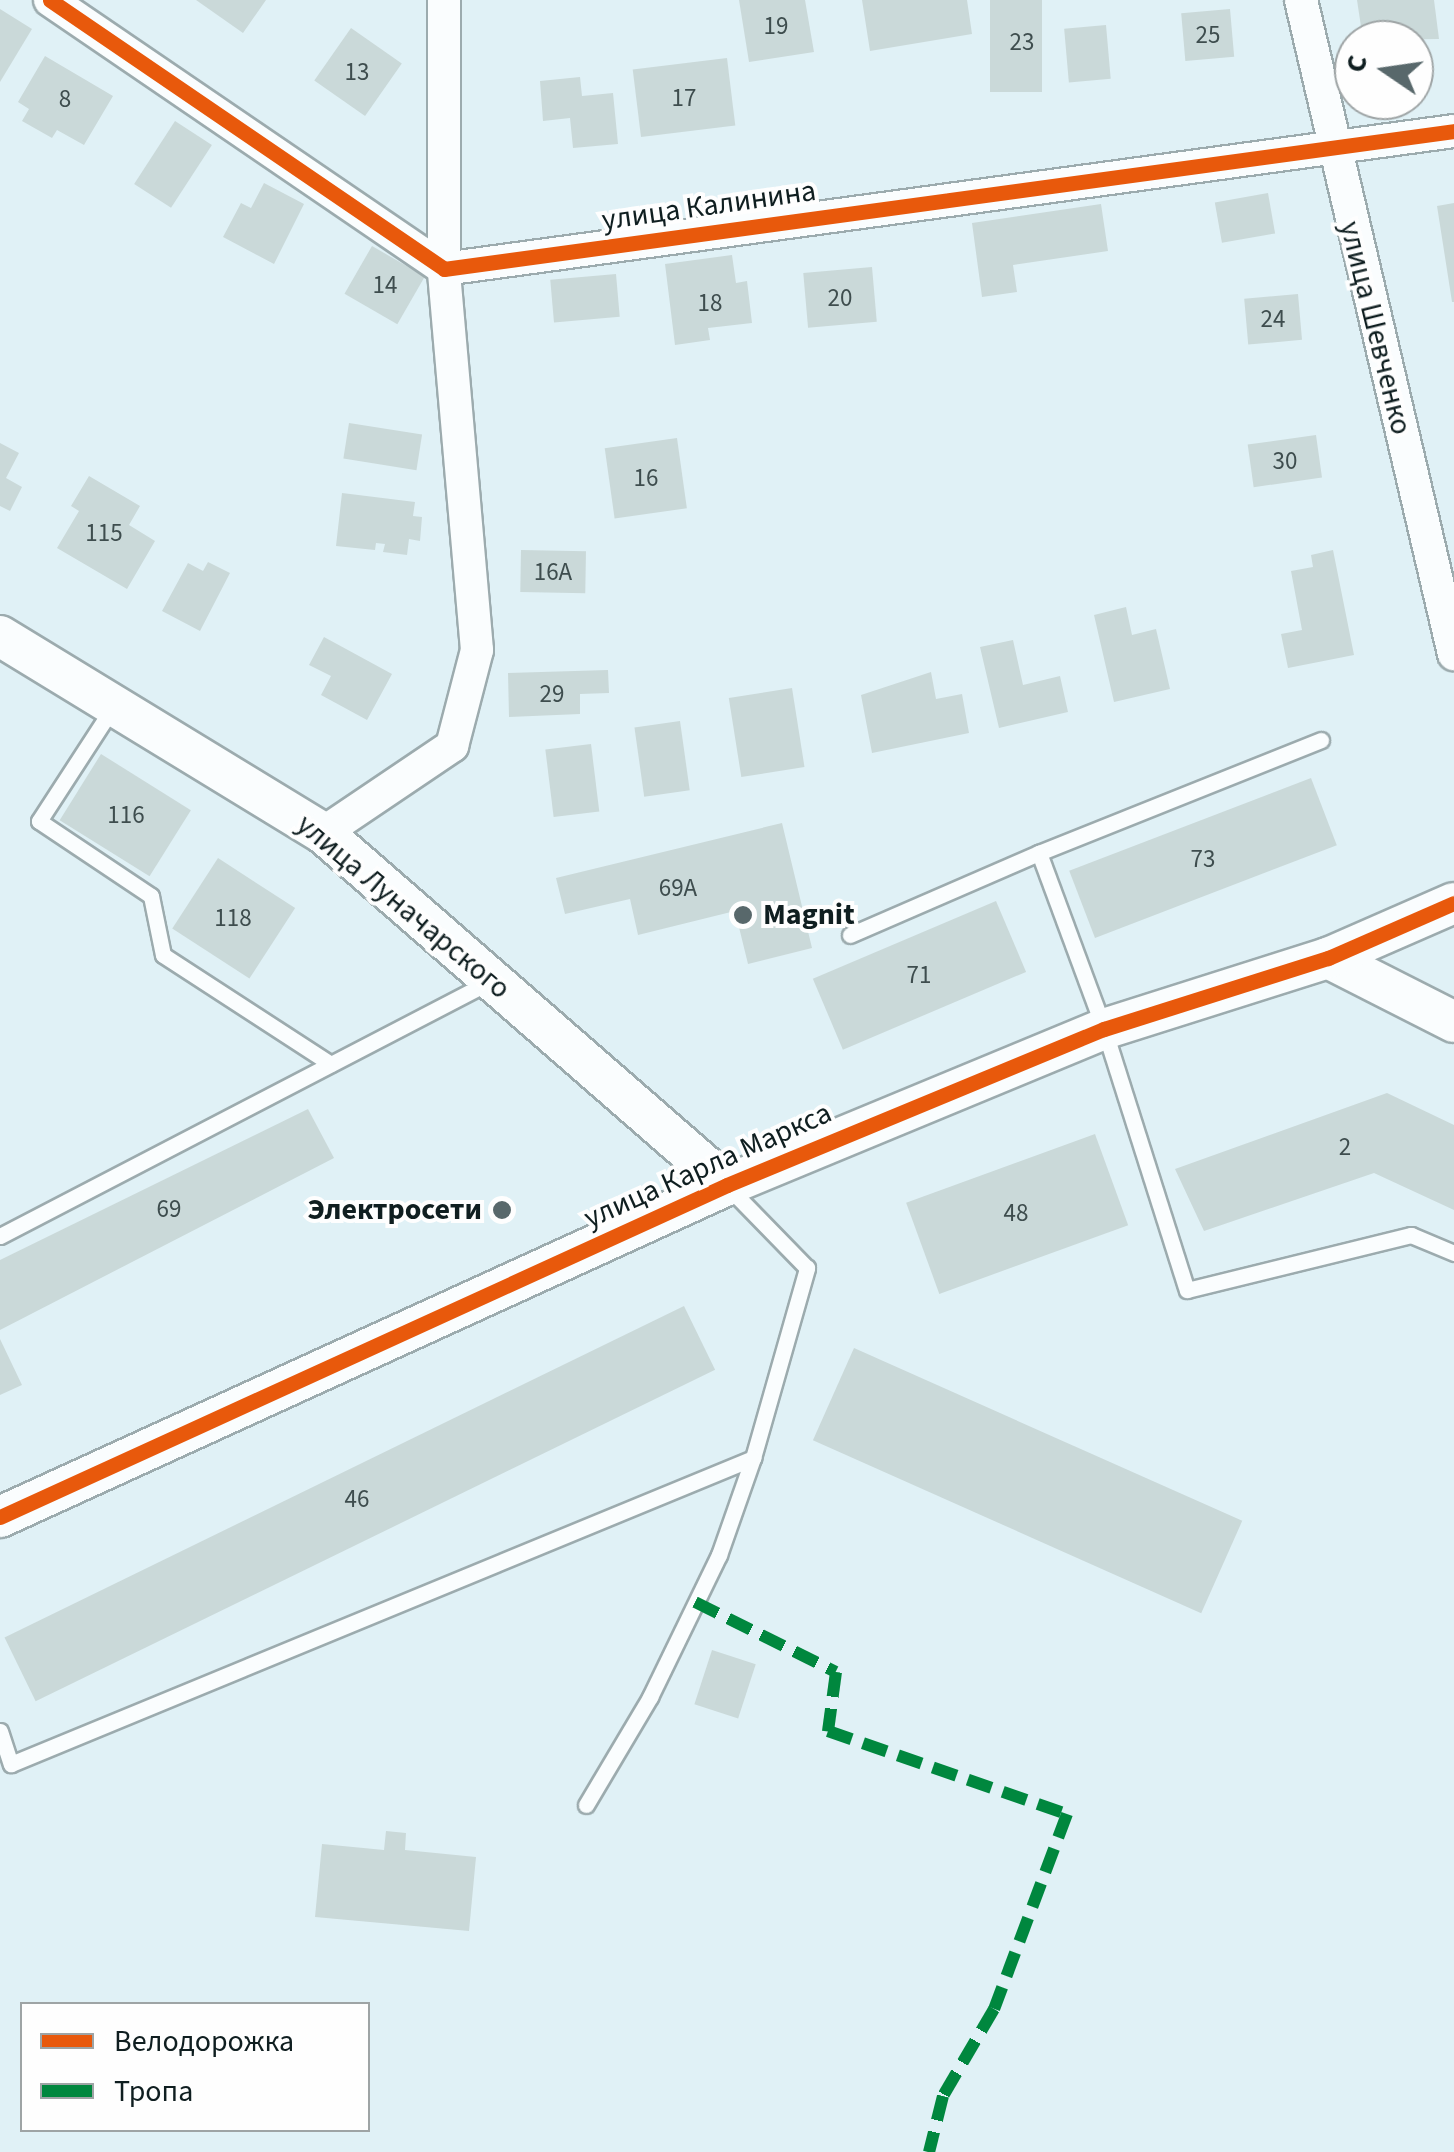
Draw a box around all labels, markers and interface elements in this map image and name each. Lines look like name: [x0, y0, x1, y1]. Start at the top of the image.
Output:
house number: 19: [764, 11, 788, 41]
house number: 25: [1196, 20, 1220, 50]
north arrow: [1334, 20, 1434, 120]
house number: 23: [1010, 27, 1034, 57]
text: С: [1335, 51, 1378, 76]
house number: 13: [345, 57, 369, 87]
house number: 17: [672, 83, 696, 113]
house number: 8: [59, 84, 71, 114]
street label: улица Калинина: [600, 173, 818, 239]
street label: улица Шевченко: [1331, 218, 1419, 438]
house number: 14: [373, 270, 397, 300]
house number: 20: [828, 283, 852, 313]
house number: 18: [698, 288, 722, 318]
house number: 24: [1261, 304, 1285, 334]
house number: 30: [1273, 446, 1297, 476]
house number: 16: [634, 463, 658, 493]
house number: 115: [85, 518, 123, 548]
house number: 16А: [534, 557, 572, 587]
house number: 29: [540, 679, 564, 709]
house number: 116: [107, 800, 145, 830]
street label: улица Луначарского: [289, 807, 517, 1007]
house number: 73: [1191, 844, 1215, 874]
house number: 69А: [659, 873, 697, 903]
place label: Magnit: [763, 897, 855, 933]
house number: 118: [214, 903, 252, 933]
marker: Magnit: [732, 904, 754, 926]
house number: 71: [907, 960, 931, 990]
street label: улица Карла Маркса: [579, 1095, 837, 1237]
house number: 2: [1339, 1132, 1351, 1162]
place label: Электросети: [307, 1192, 482, 1228]
house number: 69: [157, 1194, 181, 1224]
house number: 48: [1004, 1198, 1028, 1228]
marker: Электросети: [491, 1199, 513, 1221]
house number: 46: [345, 1484, 369, 1514]
legend: [20, 2002, 370, 2132]
text: Велодорожка: [114, 2020, 294, 2063]
text: Тропа: [114, 2070, 193, 2113]

